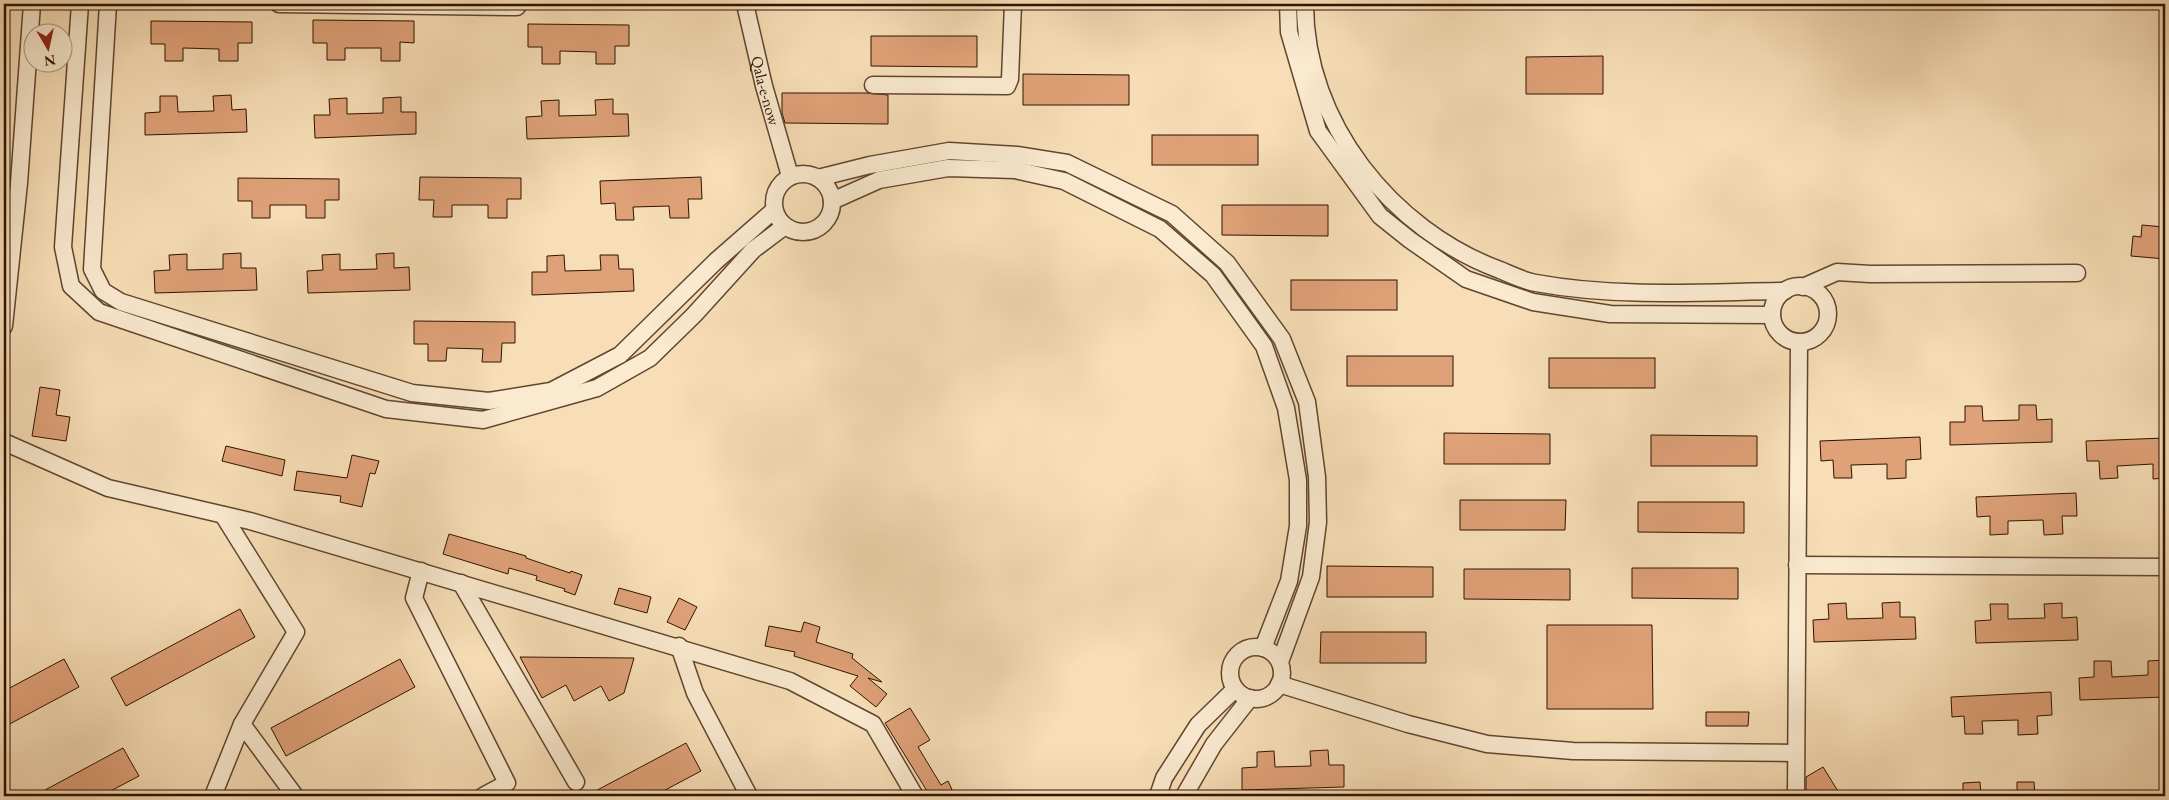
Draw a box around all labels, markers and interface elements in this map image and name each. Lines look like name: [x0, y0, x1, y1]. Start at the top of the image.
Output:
north arrow: [22, 22, 72, 72]
text: N: [42, 51, 57, 71]
street label: Qala-e-now: [747, 54, 786, 129]

